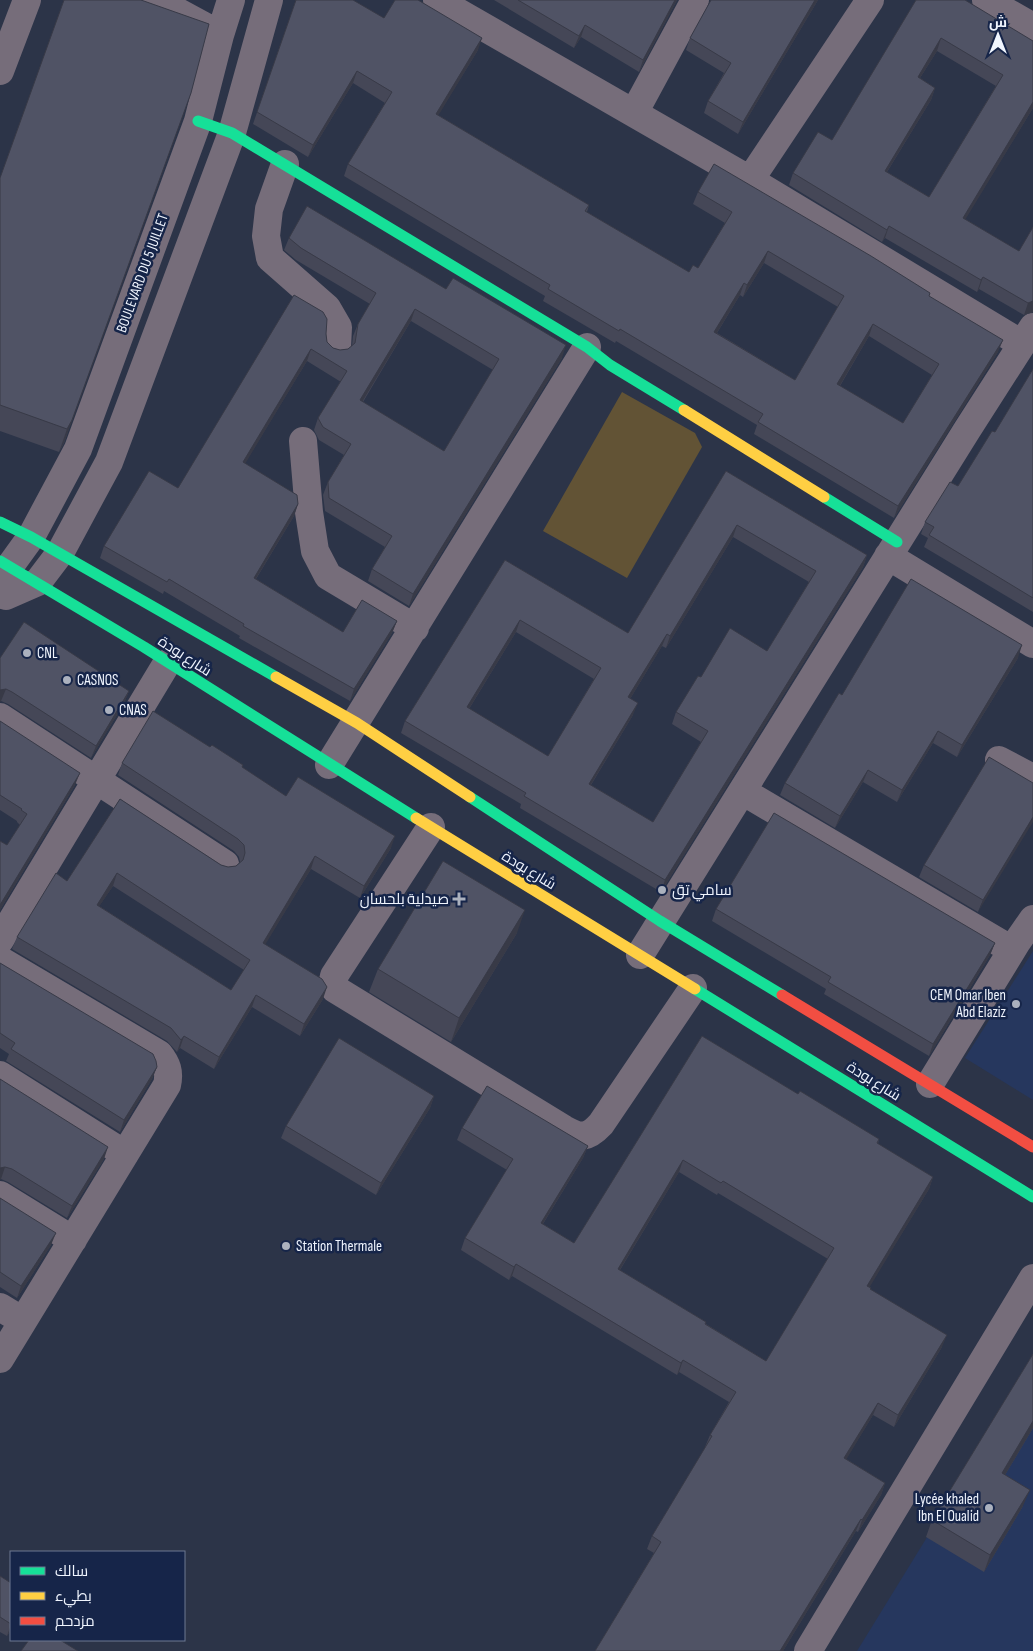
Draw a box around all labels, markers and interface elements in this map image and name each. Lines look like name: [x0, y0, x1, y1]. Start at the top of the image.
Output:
north arrow: [973, 10, 1023, 60]
text: ش: [989, 14, 1007, 31]
street label: BOULEVARD DU 5 JUILLET: [112, 211, 173, 335]
street label: شارع بودة: [154, 632, 215, 682]
place label: CNL: [37, 644, 58, 663]
marker: CNL: [21, 647, 33, 659]
place label: CASNOS: [77, 671, 119, 690]
marker: CASNOS: [61, 674, 73, 686]
place label: CNAS: [119, 701, 147, 720]
marker: CNAS: [103, 704, 115, 716]
street label: شارع بودة: [498, 847, 559, 895]
place label: سامي تق: [672, 881, 732, 902]
marker: سامي تق: [656, 884, 668, 896]
place label: صيدلية بلحسان: [360, 890, 449, 909]
marker: صيدلية بلحسان: [453, 893, 465, 905]
place label: CEM Omar Iben Abd Elaziz: [930, 986, 1007, 1022]
marker: CEM Omar Iben Abd Elaziz: [1010, 998, 1022, 1010]
street label: شارع بودة: [843, 1057, 904, 1106]
place label: Station Thermale: [296, 1237, 382, 1256]
marker: Station Thermale: [280, 1240, 292, 1252]
place label: Lycée khaled Ibn El Oualid: [915, 1490, 979, 1526]
marker: Lycée khaled Ibn El Oualid: [983, 1502, 995, 1514]
legend: [10, 1551, 185, 1641]
text: سالك: [55, 1562, 88, 1581]
text: بطيء: [55, 1587, 92, 1608]
text: مزدحم: [55, 1612, 95, 1631]

